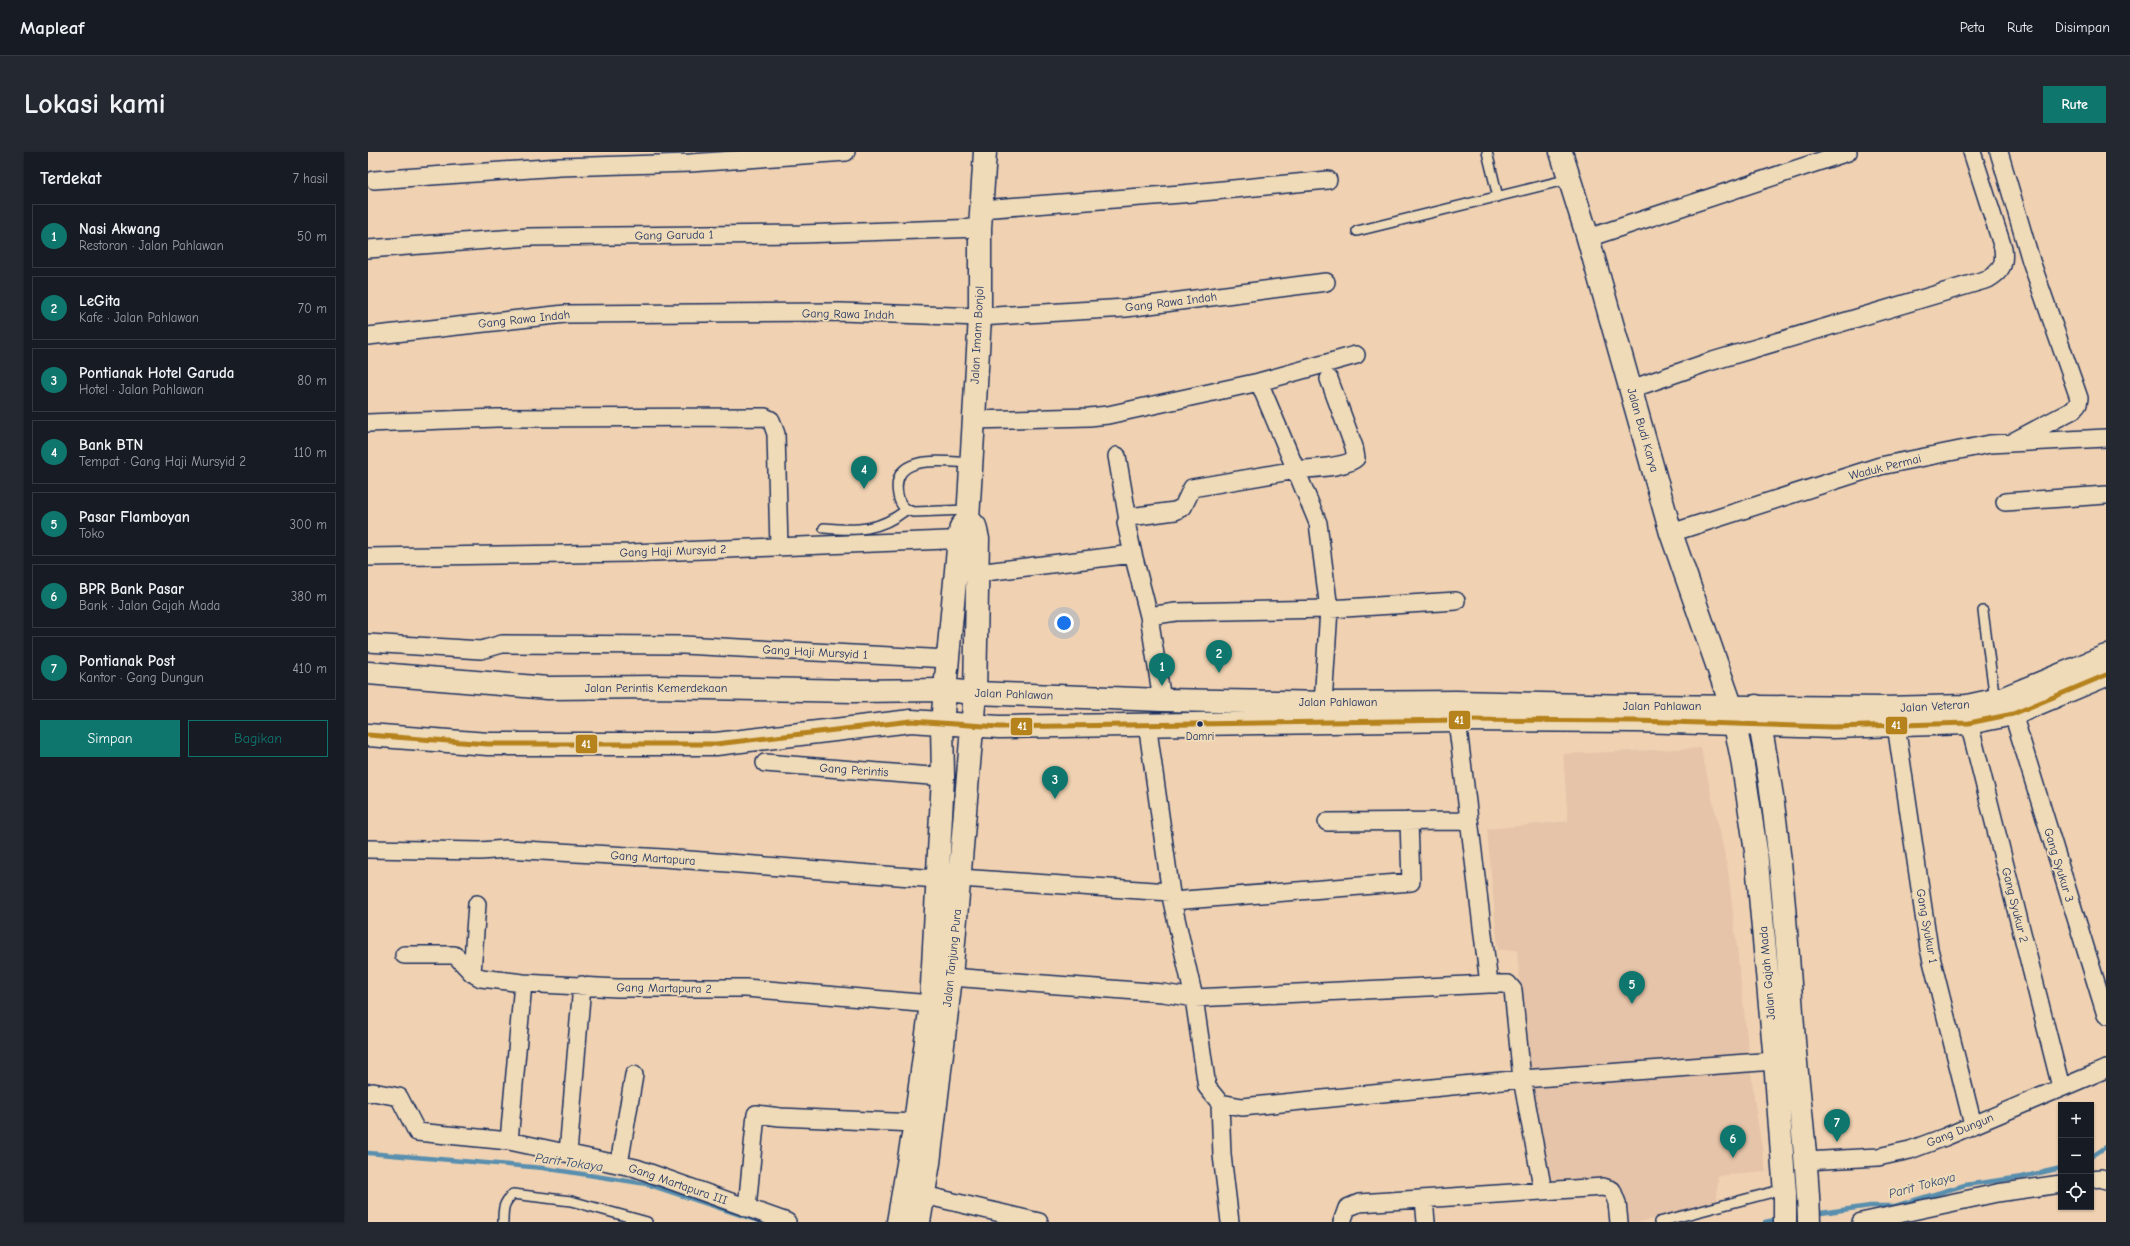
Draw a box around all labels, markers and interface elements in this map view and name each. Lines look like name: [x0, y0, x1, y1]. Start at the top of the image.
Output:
text: Mapleaf: [20, 17, 84, 39]
text: Peta: [1960, 19, 1985, 36]
text: Rute: [2007, 19, 2033, 36]
text: Disimpan: [2055, 19, 2110, 36]
button: Rute: [2043, 86, 2106, 123]
text: Lokasi kami: [24, 88, 166, 120]
text: Terdekat: [40, 169, 102, 188]
text: 7 hasil: [293, 171, 328, 186]
text: Nasi Akwang: [79, 220, 161, 238]
street label: Gang Garuda 1: [634, 227, 714, 243]
text: 1: [51, 229, 57, 244]
text: 50 m: [297, 229, 327, 244]
text: Restoran · Jalan Pahlawan: [79, 238, 224, 253]
street label: Jalan Imam Bonjol: [967, 286, 987, 384]
street label: Gang Rawa Indah: [1124, 289, 1218, 315]
text: LeGita: [79, 292, 120, 310]
text: 2: [51, 301, 57, 316]
text: 70 m: [298, 301, 327, 316]
street label: Gang Rawa Indah: [802, 306, 894, 322]
street label: Gang Rawa Indah: [477, 307, 571, 331]
text: Kafe · Jalan Pahlawan: [79, 310, 199, 325]
text: Pontianak Hotel Garuda: [79, 364, 234, 382]
text: 3: [51, 373, 57, 388]
text: 80 m: [297, 373, 327, 388]
text: Hotel · Jalan Pahlawan: [79, 382, 204, 397]
street label: Jalan Budi Karya: [1624, 386, 1662, 474]
text: Bank BTN: [79, 436, 143, 454]
text: 4: [51, 445, 57, 460]
text: 110 m: [294, 445, 327, 460]
street label: Waduk Permai: [1847, 451, 1923, 483]
text: Tempat · Gang Haji Mursyid 2: [79, 454, 246, 469]
pin: 4: [851, 456, 877, 489]
text: Pasar Flamboyan: [79, 508, 190, 526]
text: 5: [51, 517, 57, 532]
text: 300 m: [289, 517, 327, 532]
text: Toko: [79, 526, 104, 541]
street label: Gang Haji Mursyid 2: [619, 542, 727, 560]
text: BPR Bank Pasar: [79, 580, 184, 598]
text: 6: [51, 589, 57, 604]
text: 380 m: [291, 589, 327, 604]
text: Bank · Jalan Gajah Mada: [79, 598, 220, 613]
your location: [1054, 613, 1074, 633]
pin: 2: [1206, 640, 1232, 673]
street label: Gang Haji Mursyid 1: [762, 642, 868, 662]
text: Pontianak Post: [79, 652, 175, 670]
pin: 1: [1149, 653, 1175, 686]
text: 7: [51, 661, 57, 676]
text: 410 m: [293, 661, 327, 676]
text: Kantor · Gang Dungun: [79, 670, 204, 685]
street label: Jalan Perintis Kemerdekaan: [585, 681, 727, 695]
street label: Jalan Pahlawan: [974, 686, 1054, 702]
street label: Jalan Pahlawan: [1299, 695, 1377, 709]
street label: Jalan Veteran: [1900, 697, 1970, 715]
street label: Jalan Pahlawan: [1623, 699, 1701, 713]
line badge: 41: [1448, 710, 1471, 730]
text: 41: [1454, 714, 1464, 727]
line badge: 41: [1885, 716, 1908, 735]
line badge: 41: [1010, 717, 1033, 736]
marker: Damri: [1195, 719, 1205, 729]
text: 41: [1891, 719, 1901, 732]
button: Simpan: [40, 720, 180, 757]
button: Bagikan: [188, 720, 328, 757]
text: 41: [1017, 720, 1027, 733]
place label: Damri: [1186, 730, 1214, 743]
line badge: 41: [575, 734, 598, 754]
text: 41: [581, 738, 591, 751]
street label: Gang Perintis: [819, 761, 889, 779]
pin: 3: [1042, 766, 1068, 799]
street label: Gang Syukur 3: [2041, 826, 2077, 904]
street label: Gang Martapura: [610, 848, 696, 868]
street label: Gang Syukur 2: [1999, 866, 2031, 944]
street label: Gang Syukur 1: [1914, 888, 1940, 965]
street label: Jalan Tanjung Pura: [940, 908, 964, 1008]
street label: Jalan Gajah Mada: [1756, 925, 1778, 1021]
pin: 5: [1619, 971, 1645, 1004]
street label: Gang Martapura 2: [616, 980, 712, 996]
map controls: [2058, 1102, 2094, 1210]
button: +: [2058, 1102, 2094, 1138]
pin: 7: [1824, 1109, 1850, 1142]
street label: Gang Dungun: [1924, 1110, 1996, 1150]
pin: 6: [1720, 1125, 1746, 1158]
button: −: [2058, 1138, 2094, 1174]
water label: Parit Tokaya: [534, 1150, 604, 1174]
street label: Gang Martapura III: [627, 1161, 729, 1208]
water label: Parit Tokaya: [1887, 1169, 1957, 1201]
button: locate: [2058, 1174, 2094, 1210]

